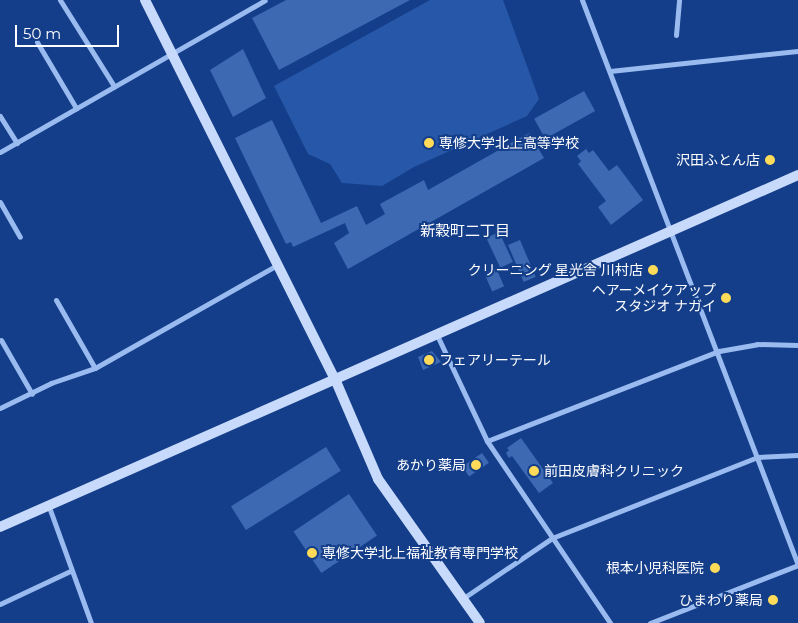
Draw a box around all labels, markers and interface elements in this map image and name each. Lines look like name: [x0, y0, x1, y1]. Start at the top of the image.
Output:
scale bar: [18, 15, 121, 47]
text: 50 m: [23, 24, 61, 43]
place label: 専修大学北上高等学校: [439, 135, 579, 151]
marker: 専修大学北上高等学校: [423, 137, 435, 149]
place label: 沢田ふとん店: [676, 152, 760, 168]
marker: 沢田ふとん店: [764, 154, 776, 166]
district label: 新穀町二丁目: [420, 222, 510, 240]
place label: クリーニング 星光舎 川村店: [468, 262, 643, 278]
marker: クリーニング 星光舎 川村店: [647, 264, 659, 276]
place label: ヘアーメイクアップ スタジオ ナガイ: [591, 282, 716, 314]
marker: ヘアーメイクアップ スタジオ ナガイ: [720, 292, 732, 304]
place label: フェアリーテール: [439, 352, 551, 368]
marker: フェアリーテール: [423, 354, 435, 366]
place label: あかり薬局: [396, 457, 466, 473]
marker: あかり薬局: [470, 459, 482, 471]
place label: 前田皮膚科クリニック: [544, 463, 684, 479]
marker: 前田皮膚科クリニック: [528, 465, 540, 477]
place label: 専修大学北上福祉教育専門学校: [322, 545, 518, 561]
marker: 専修大学北上福祉教育専門学校: [306, 547, 318, 559]
place label: 根本小児科医院: [606, 560, 704, 576]
marker: 根本小児科医院: [708, 561, 722, 575]
place label: ひまわり薬局: [679, 592, 763, 608]
marker: ひまわり薬局: [767, 594, 779, 606]

